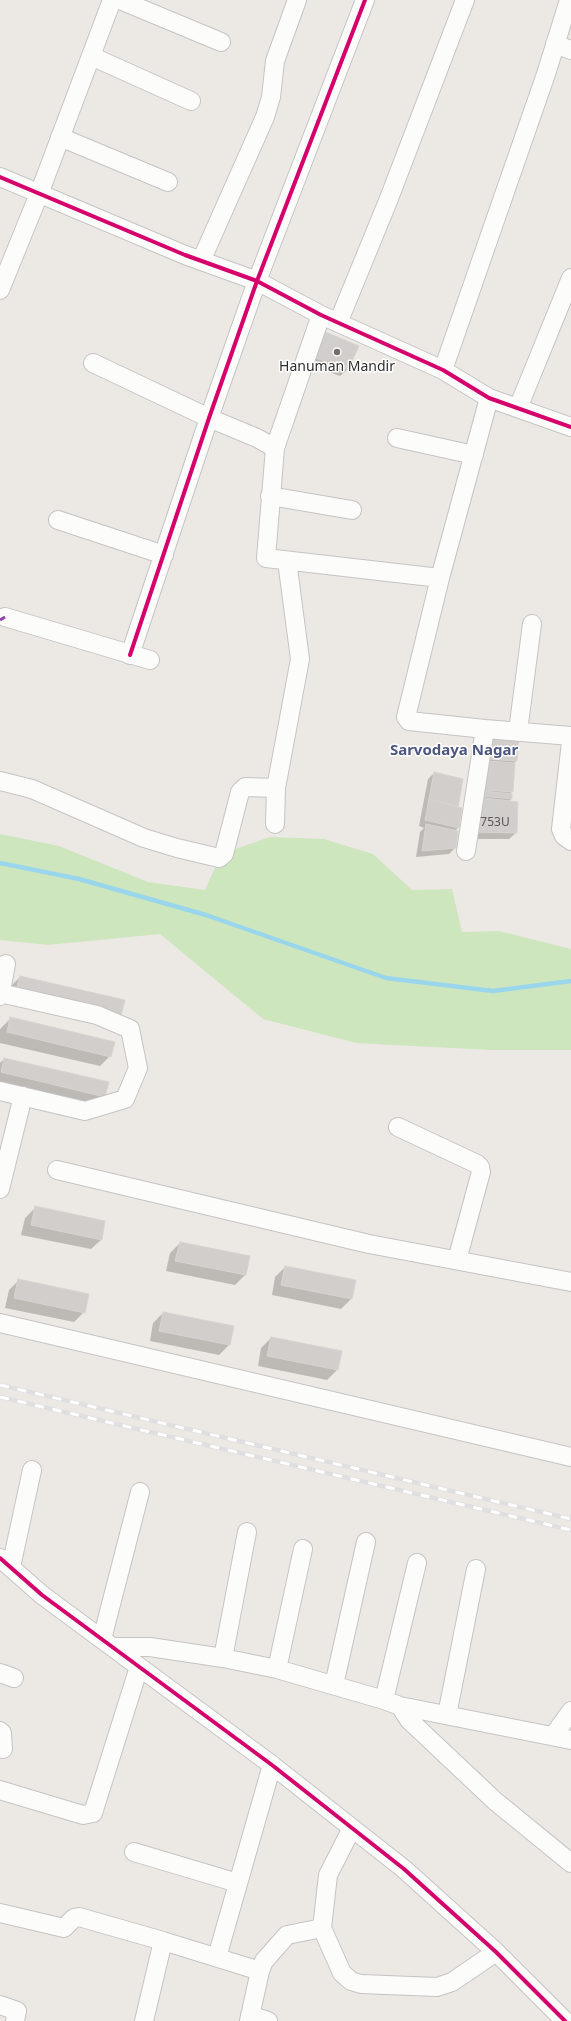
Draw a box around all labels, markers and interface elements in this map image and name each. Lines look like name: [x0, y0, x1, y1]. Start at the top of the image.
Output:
marker: Hanuman Mandir: [332, 347, 342, 357]
place label: Hanuman Mandir: [279, 359, 395, 375]
district label: Sarvodaya Nagar: [390, 742, 518, 760]
house number: 753U: [480, 816, 510, 830]

